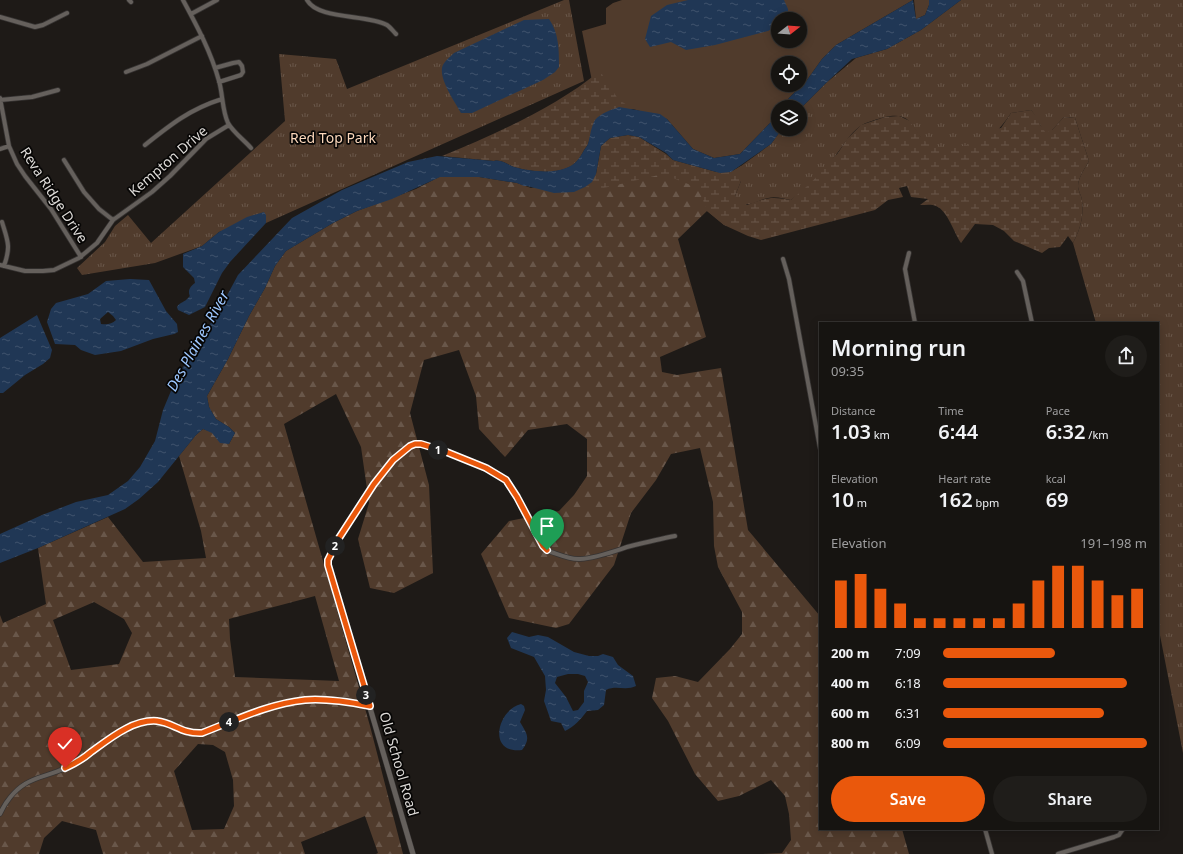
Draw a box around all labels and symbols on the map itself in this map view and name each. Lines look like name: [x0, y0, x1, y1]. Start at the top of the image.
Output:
north arrow: [771, 12, 807, 48]
street label: Kempton Drive: [124, 121, 211, 200]
park label: Red Top Park: [290, 128, 376, 147]
street label: Reva Ridge Drive: [16, 143, 93, 246]
water label: Des Plaines River: [161, 286, 234, 394]
pin: 1: [428, 440, 448, 460]
pin: [530, 509, 564, 550]
pin: 2: [325, 536, 345, 556]
pin: 3: [356, 685, 376, 705]
street label: Old School Road: [376, 709, 423, 818]
pin: 4: [219, 712, 239, 732]
pin: [48, 727, 82, 768]

